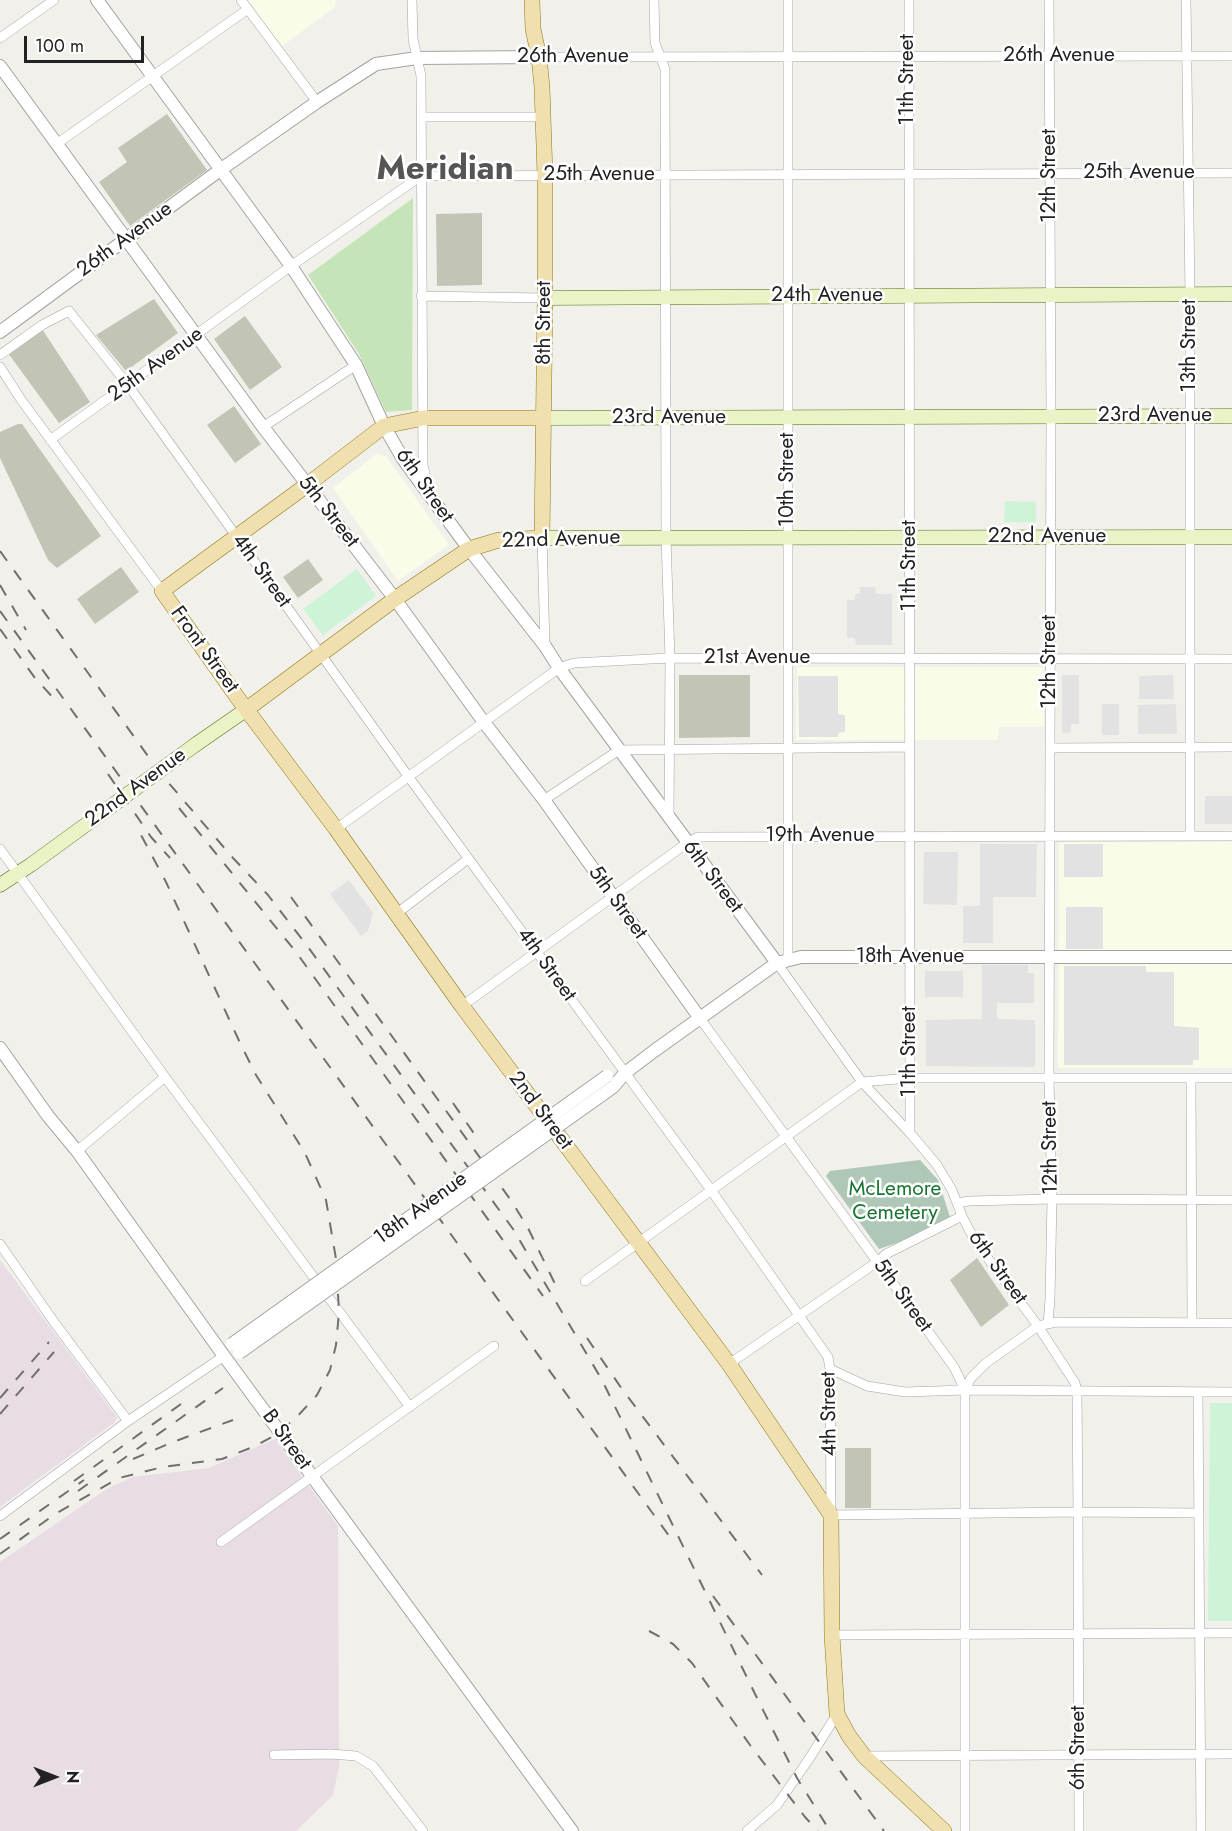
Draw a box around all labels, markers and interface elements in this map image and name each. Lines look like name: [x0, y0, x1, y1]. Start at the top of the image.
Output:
scale bar: [27, 24, 147, 62]
text: 100 m: [35, 33, 84, 59]
street label: 11th Street: [895, 34, 921, 126]
street label: 26th Avenue: [1003, 43, 1115, 69]
street label: 26th Avenue: [517, 44, 629, 70]
street label: 12th Street: [1037, 129, 1063, 223]
district label: Meridian: [376, 151, 514, 191]
street label: 25th Avenue: [1083, 160, 1195, 186]
street label: 25th Avenue: [543, 162, 655, 188]
street label: 26th Avenue: [72, 197, 178, 283]
street label: 8th Street: [532, 281, 558, 365]
street label: 24th Avenue: [771, 283, 883, 309]
street label: 13th Street: [1177, 299, 1203, 393]
street label: 25th Avenue: [103, 322, 209, 408]
street label: 23rd Avenue: [1098, 403, 1212, 429]
street label: 23rd Avenue: [612, 405, 726, 431]
street label: 10th Street: [775, 433, 801, 527]
street label: 6th Street: [389, 444, 459, 528]
street label: 5th Street: [292, 471, 364, 553]
street label: 11th Street: [897, 520, 923, 612]
street label: 22nd Avenue: [988, 524, 1106, 550]
street label: 22nd Avenue: [501, 525, 621, 555]
street label: 4th Street: [226, 529, 296, 613]
street label: Front Street: [164, 602, 244, 698]
street label: 12th Street: [1037, 615, 1063, 709]
street label: 21st Avenue: [704, 645, 810, 671]
street label: 22nd Avenue: [81, 743, 191, 833]
street label: 19th Avenue: [765, 823, 875, 849]
street label: 6th Street: [676, 836, 748, 918]
street label: 5th Street: [582, 861, 652, 945]
street label: 4th Street: [511, 923, 581, 1007]
street label: 18th Avenue: [856, 944, 964, 970]
street label: 11th Street: [897, 1006, 923, 1098]
street label: 2nd Street: [502, 1067, 578, 1155]
street label: 12th Street: [1038, 1101, 1064, 1195]
street label: 18th Avenue: [370, 1167, 472, 1251]
park label: McLemore Cemetery: [849, 1177, 941, 1227]
street label: 6th Street: [962, 1226, 1032, 1310]
street label: 5th Street: [867, 1254, 937, 1338]
street label: 4th Street: [817, 1371, 843, 1457]
street label: B Street: [256, 1405, 316, 1475]
street label: 6th Street: [1066, 1706, 1092, 1790]
north arrow: [24, 1747, 84, 1807]
text: N: [61, 1771, 84, 1783]

